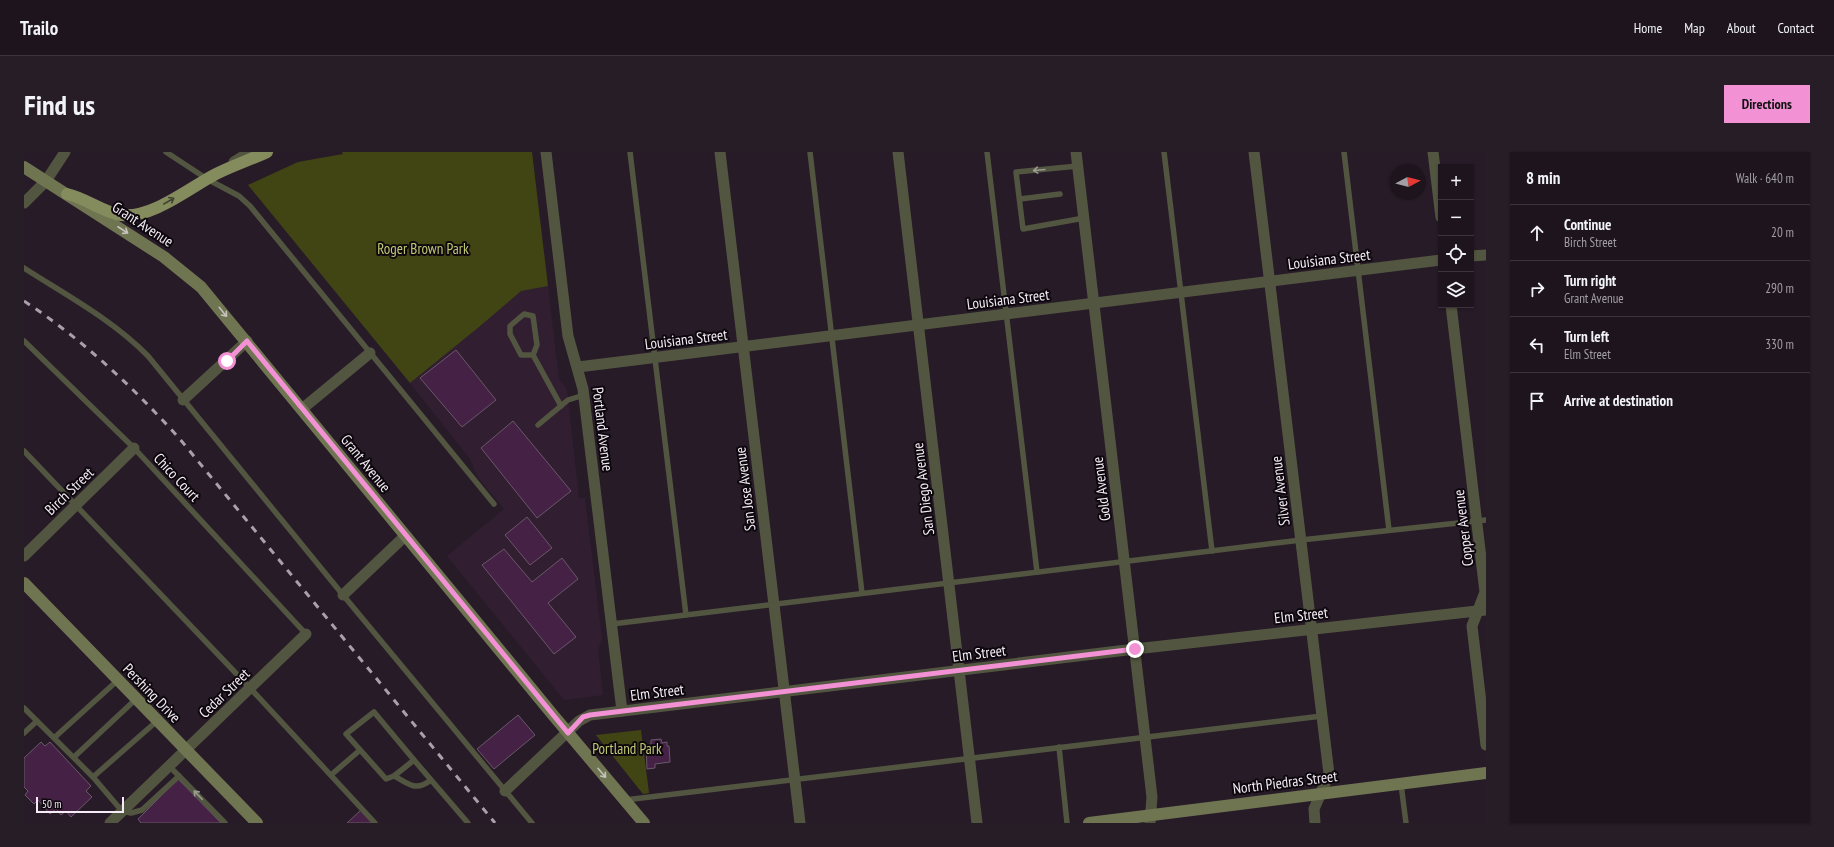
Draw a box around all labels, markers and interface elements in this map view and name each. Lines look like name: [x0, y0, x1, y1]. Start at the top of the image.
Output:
text: Trailo: [20, 16, 58, 40]
text: Home: [1634, 19, 1662, 37]
text: Map: [1684, 19, 1705, 37]
text: About: [1727, 19, 1756, 37]
text: Contact: [1778, 19, 1814, 37]
button: Directions: [1724, 85, 1810, 123]
text: Find us: [24, 86, 95, 123]
north arrow: [1390, 164, 1426, 200]
map controls: [1438, 164, 1474, 308]
button: +: [1438, 164, 1474, 200]
one-way arrow: [1033, 166, 1046, 174]
text: 8 min: [1526, 167, 1560, 189]
text: Walk · 640 m: [1736, 170, 1794, 187]
street label: Grant Avenue: [109, 197, 177, 251]
one-way arrow: [163, 197, 175, 205]
button: −: [1438, 200, 1474, 236]
text: Continue: [1564, 215, 1611, 234]
icon: ahead: [1526, 222, 1548, 244]
text: 20 m: [1771, 224, 1794, 241]
one-way arrow: [117, 227, 129, 235]
text: Birch Street: [1564, 234, 1617, 251]
button: locate: [1438, 236, 1474, 272]
park label: Roger Brown Park: [377, 239, 469, 258]
street label: Louisiana Street: [1287, 245, 1371, 273]
text: Turn right: [1564, 271, 1616, 290]
button: layers: [1438, 272, 1474, 308]
icon: right: [1526, 278, 1548, 300]
text: 290 m: [1765, 280, 1794, 297]
street label: Louisiana Street: [966, 285, 1050, 313]
text: Grant Avenue: [1564, 290, 1624, 307]
one-way arrow: [219, 307, 228, 318]
street label: Louisiana Street: [644, 325, 728, 353]
text: Turn left: [1564, 327, 1609, 346]
icon: left: [1526, 334, 1548, 356]
text: 330 m: [1765, 336, 1794, 353]
text: Elm Street: [1564, 346, 1611, 363]
route start: [218, 352, 236, 370]
street label: Portland Avenue: [588, 386, 618, 472]
icon: arrive: [1526, 390, 1548, 412]
text: Arrive at destination: [1564, 391, 1673, 410]
street label: Grant Avenue: [337, 430, 395, 496]
street label: San Diego Avenue: [908, 442, 938, 536]
street label: San Jose Avenue: [730, 446, 760, 532]
street label: Chico Court: [150, 449, 204, 505]
street label: Silver Avenue: [1266, 455, 1294, 527]
street label: Gold Avenue: [1088, 456, 1114, 522]
street label: Birch Street: [41, 463, 97, 519]
street label: Copper Avenue: [1449, 489, 1477, 567]
street label: Elm Street: [1273, 603, 1329, 627]
street label: Elm Street: [951, 640, 1007, 666]
route end: [1126, 640, 1144, 658]
street label: Pershing Drive: [119, 659, 185, 727]
street label: Cedar Street: [195, 664, 253, 722]
street label: Elm Street: [629, 679, 685, 705]
park label: Portland Park: [592, 739, 662, 758]
street label: North Piedras Street: [1232, 766, 1338, 798]
one-way arrow: [597, 768, 606, 778]
one-way arrow: [193, 790, 203, 800]
scale bar: [36, 795, 124, 814]
text: 50 m: [42, 797, 61, 811]

